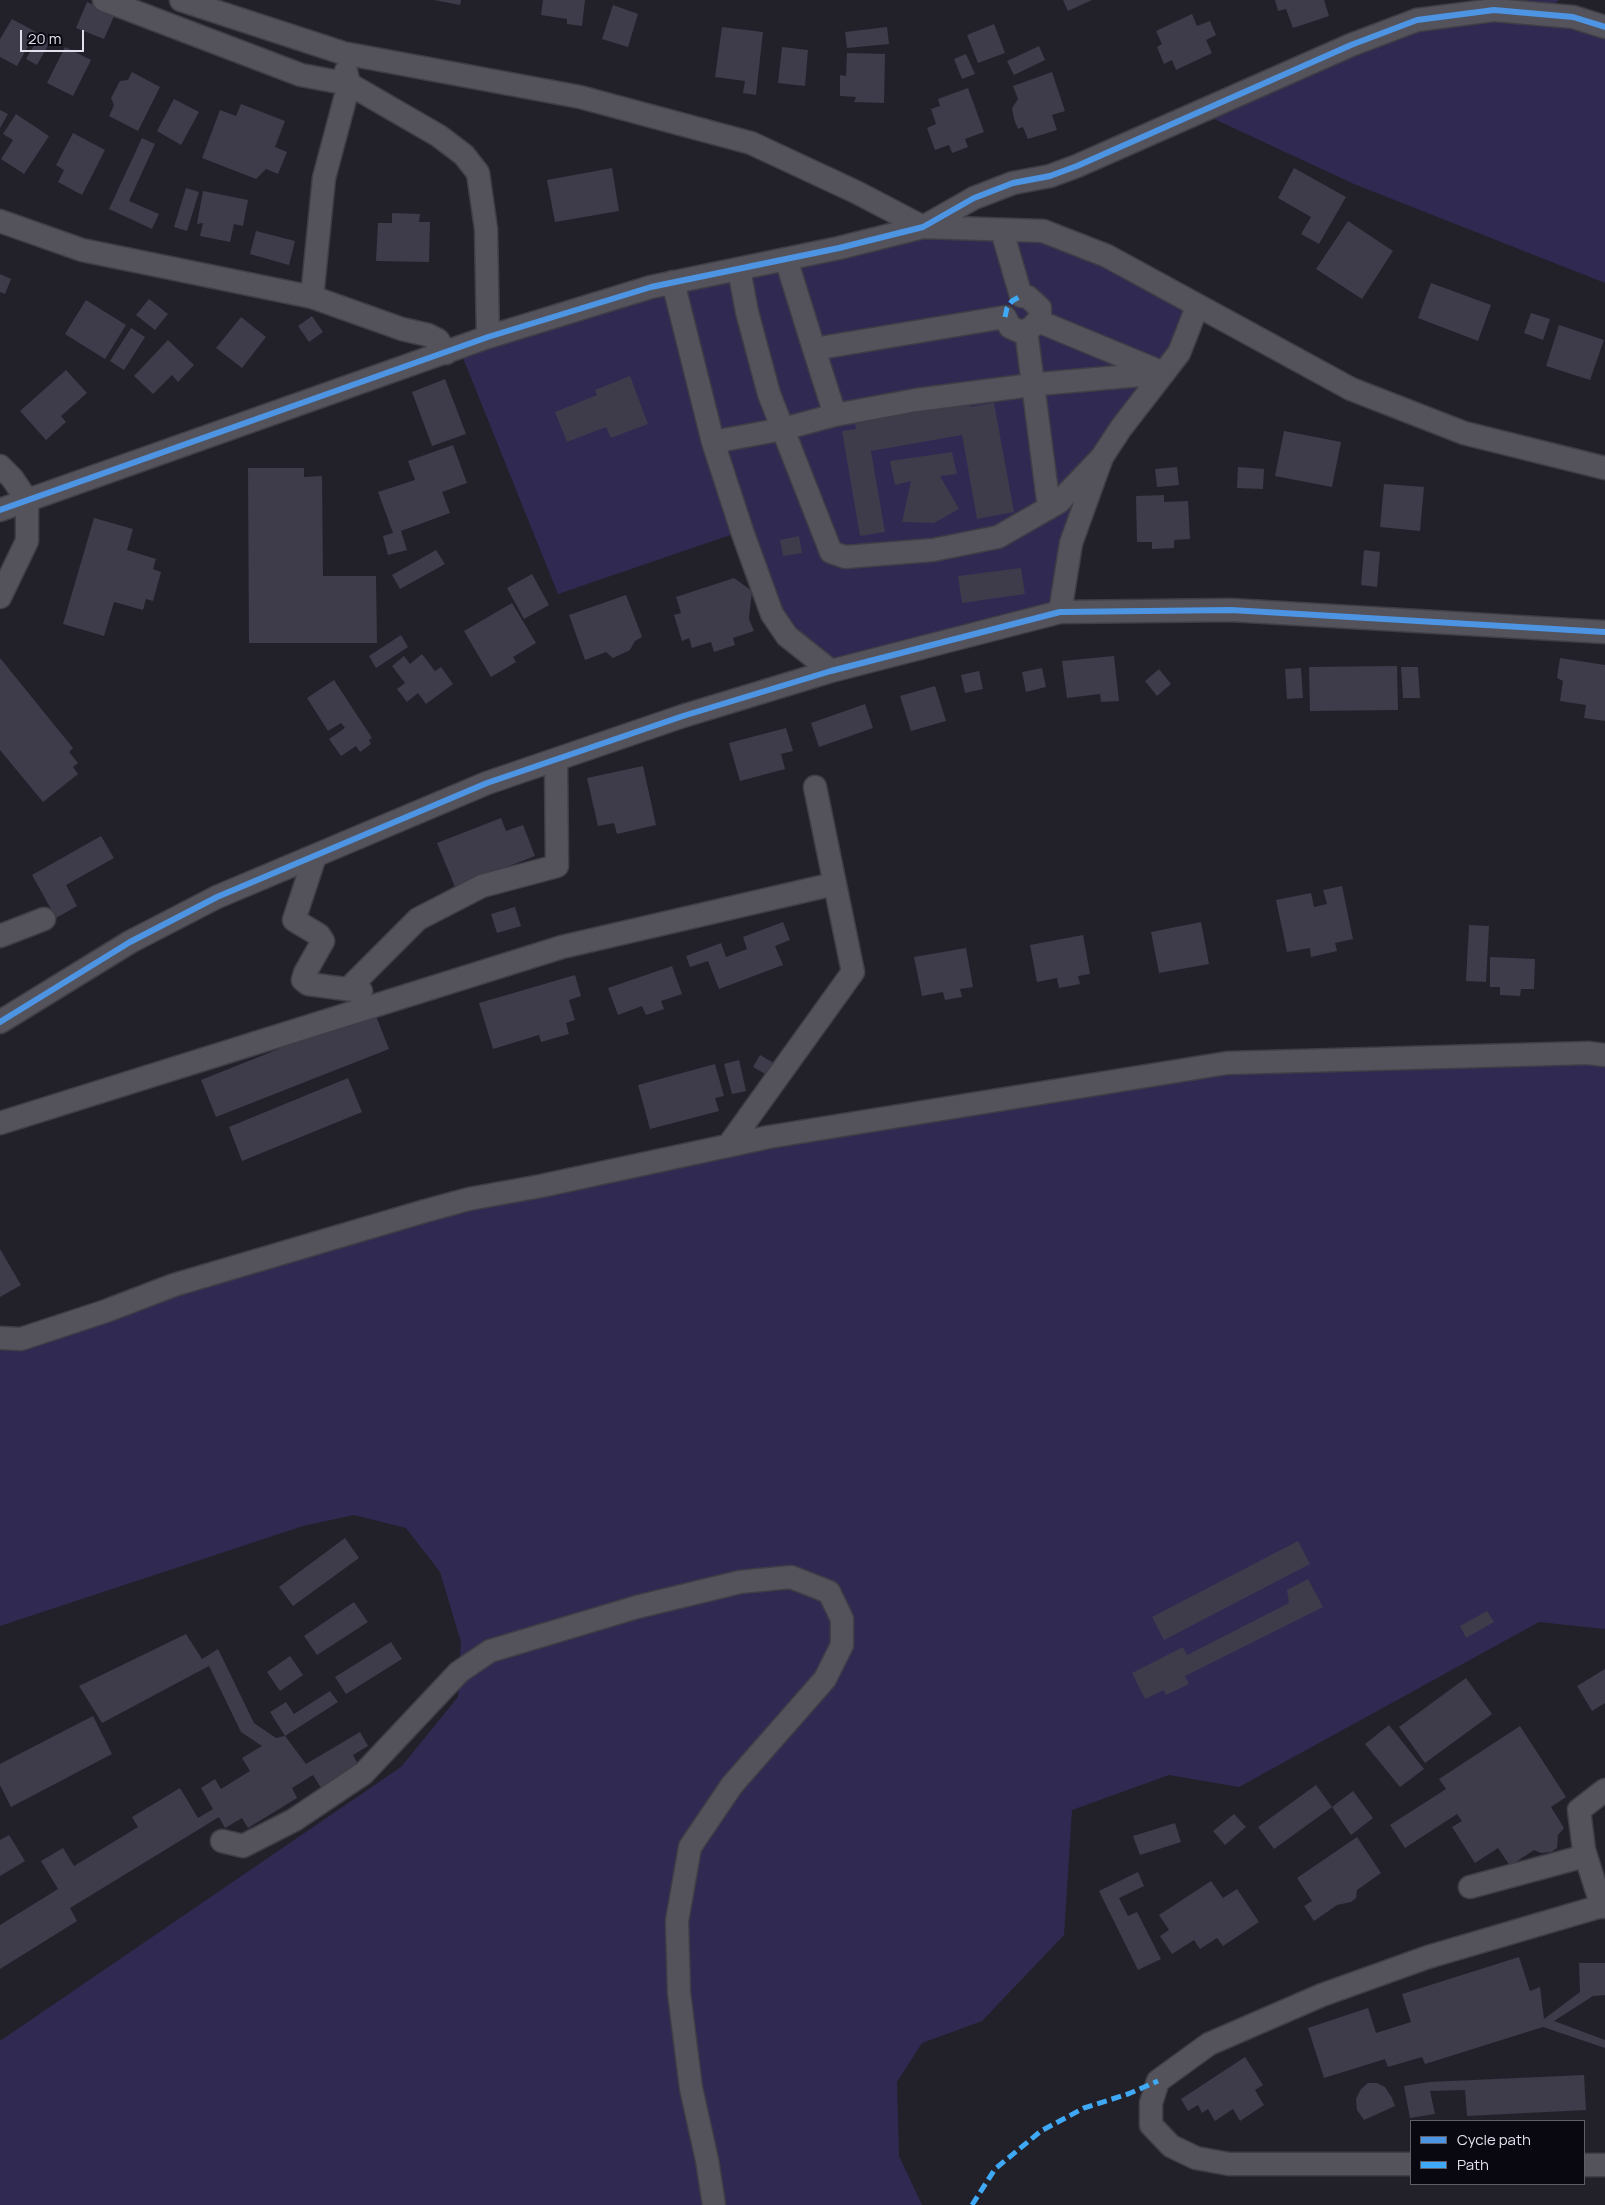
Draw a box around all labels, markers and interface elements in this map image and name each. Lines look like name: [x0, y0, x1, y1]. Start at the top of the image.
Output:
scale bar: [22, 20, 86, 52]
text: 20 m: [28, 28, 61, 49]
legend: [1410, 2120, 1585, 2185]
text: Cycle path: [1457, 2129, 1531, 2150]
text: Path: [1457, 2154, 1489, 2175]

